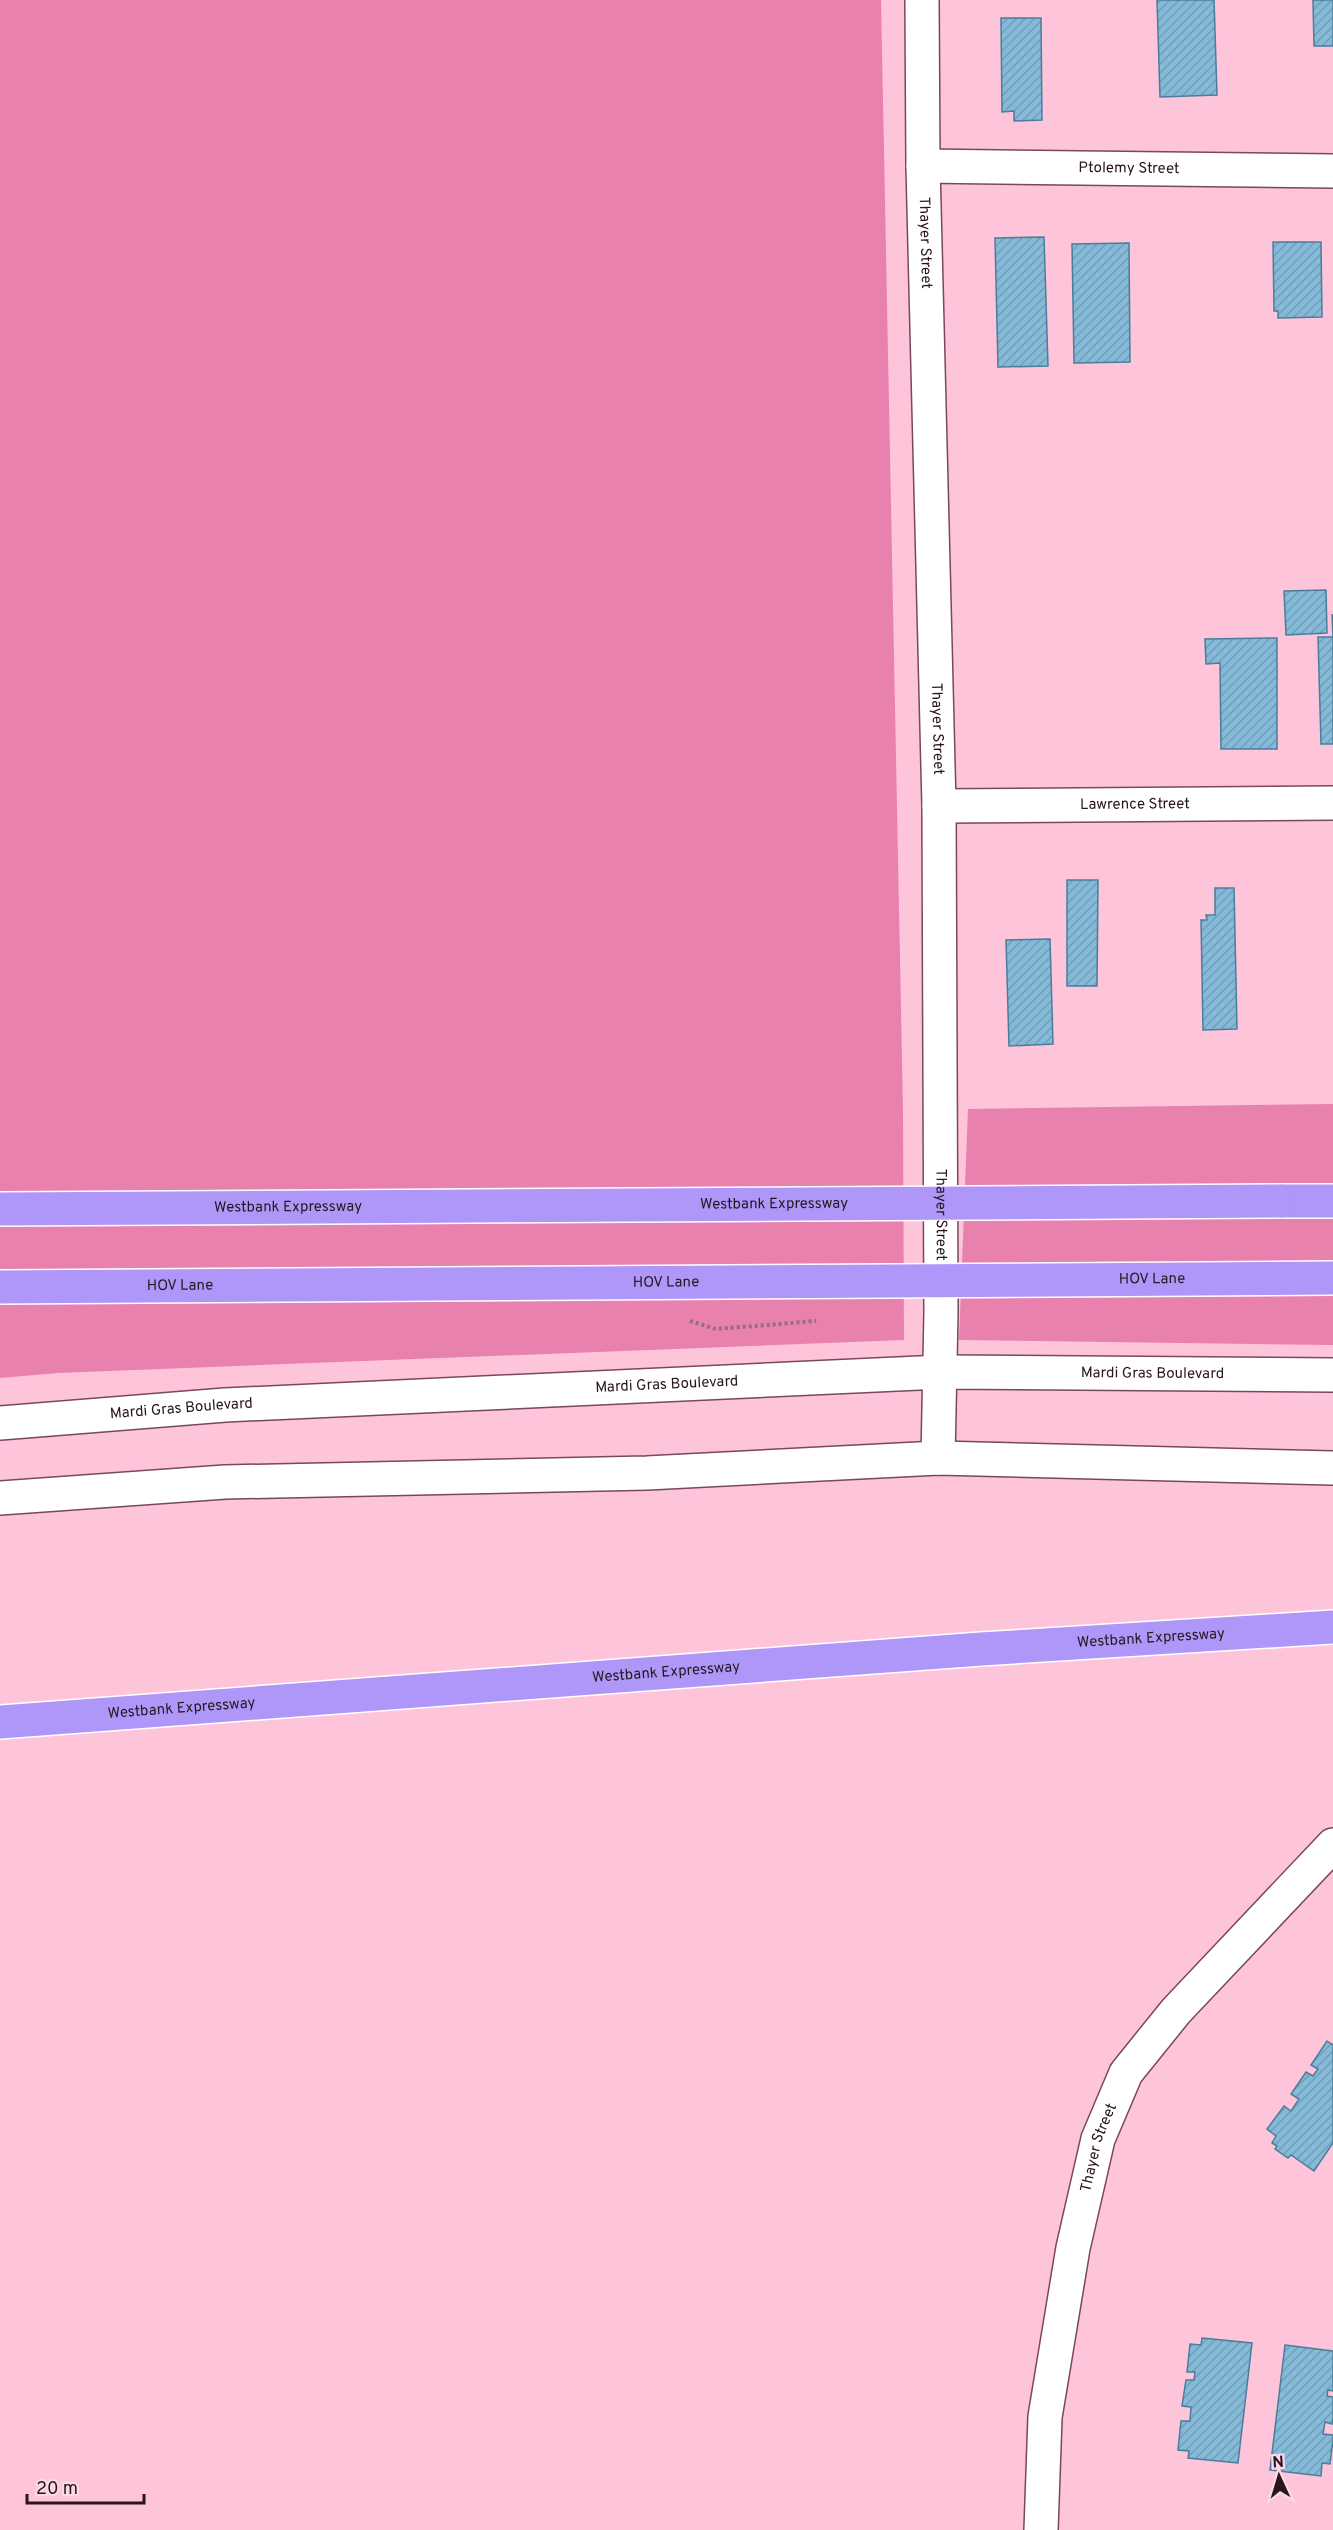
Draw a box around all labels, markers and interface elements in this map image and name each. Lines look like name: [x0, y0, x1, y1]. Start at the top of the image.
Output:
street label: Ptolemy Street: [1078, 158, 1180, 179]
street label: Thayer Street: [914, 197, 936, 289]
street label: Thayer Street: [926, 683, 948, 775]
street label: Lawrence Street: [1080, 795, 1190, 814]
street label: Thayer Street: [931, 1169, 950, 1261]
street label: Westbank Expressway: [700, 1194, 848, 1214]
street label: Westbank Expressway: [214, 1197, 362, 1217]
street label: HOV Lane: [1119, 1269, 1185, 1289]
street label: HOV Lane: [633, 1273, 699, 1292]
street label: HOV Lane: [147, 1276, 213, 1296]
street label: Mardi Gras Boulevard: [1081, 1364, 1224, 1384]
street label: Mardi Gras Boulevard: [595, 1372, 739, 1397]
street label: Mardi Gras Boulevard: [109, 1394, 253, 1424]
street label: Westbank Expressway: [1076, 1624, 1226, 1652]
street label: Westbank Expressway: [592, 1657, 741, 1687]
street label: Westbank Expressway: [107, 1694, 256, 1723]
street label: Thayer Street: [1077, 2101, 1122, 2194]
north arrow: [1249, 2446, 1309, 2506]
text: N: [1272, 2453, 1285, 2473]
scale bar: [27, 2467, 144, 2505]
text: 20 m: [36, 2478, 78, 2501]

